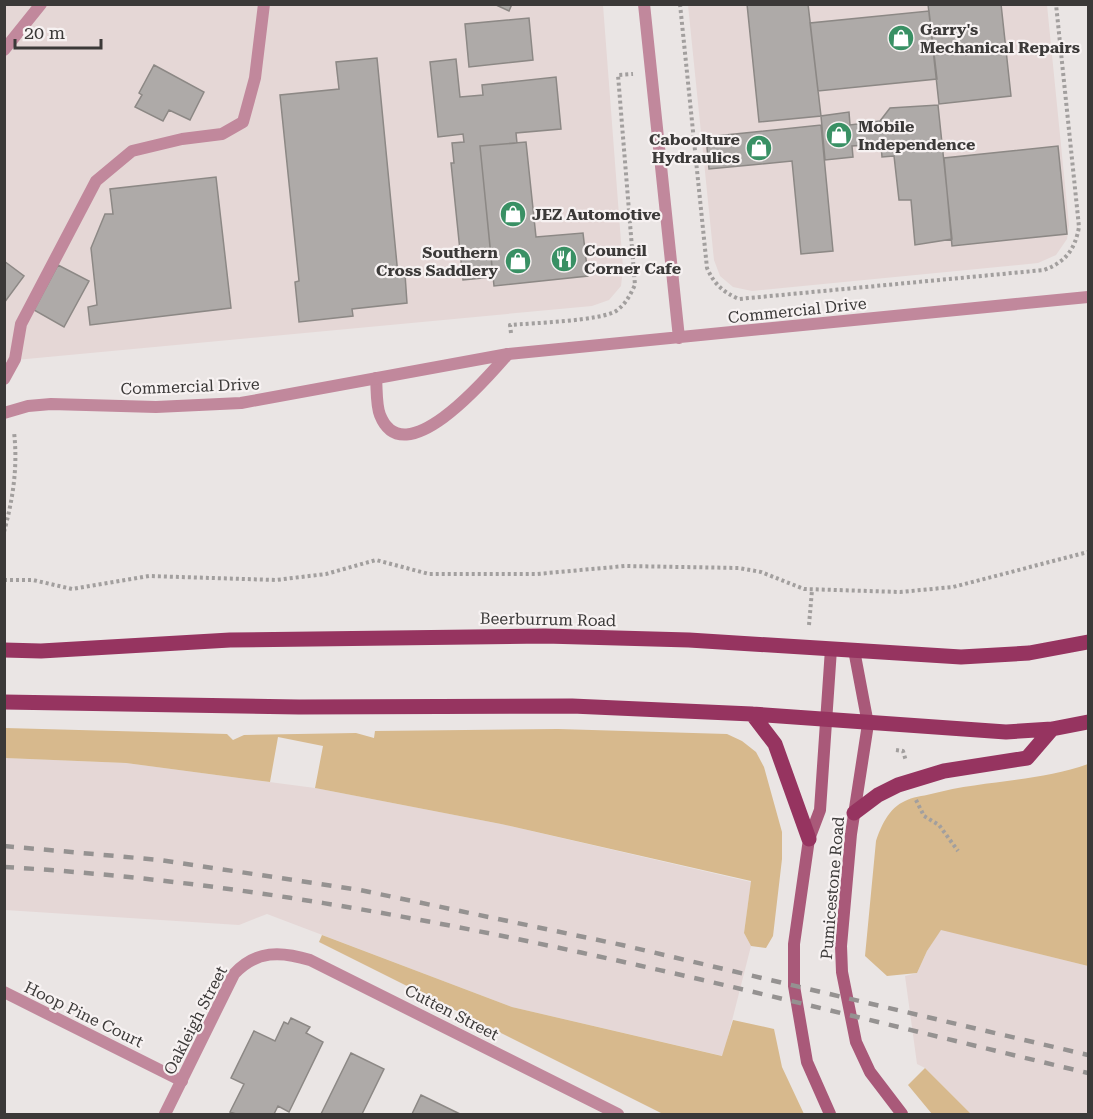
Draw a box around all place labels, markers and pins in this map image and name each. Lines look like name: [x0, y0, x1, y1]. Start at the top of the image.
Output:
place label: Garry's Mechanical Repairs: [920, 20, 1080, 57]
shop icon: Garry's Mechanical Repairs: [886, 23, 916, 53]
place label: Mobile Independence: [858, 117, 975, 154]
shop icon: Mobile Independence: [824, 120, 854, 150]
place label: Caboolture Hydraulics: [649, 130, 740, 167]
shop icon: Caboolture Hydraulics: [744, 133, 774, 163]
shop icon: JEZ Automotive: [498, 199, 528, 229]
place label: JEZ Automotive: [532, 205, 661, 224]
place label: Council Corner Cafe: [584, 241, 681, 278]
place label: Southern Cross Saddlery: [376, 243, 498, 280]
restaurant icon: Council Corner Cafe: [549, 244, 579, 274]
shop icon: Southern Cross Saddlery: [503, 246, 533, 276]

